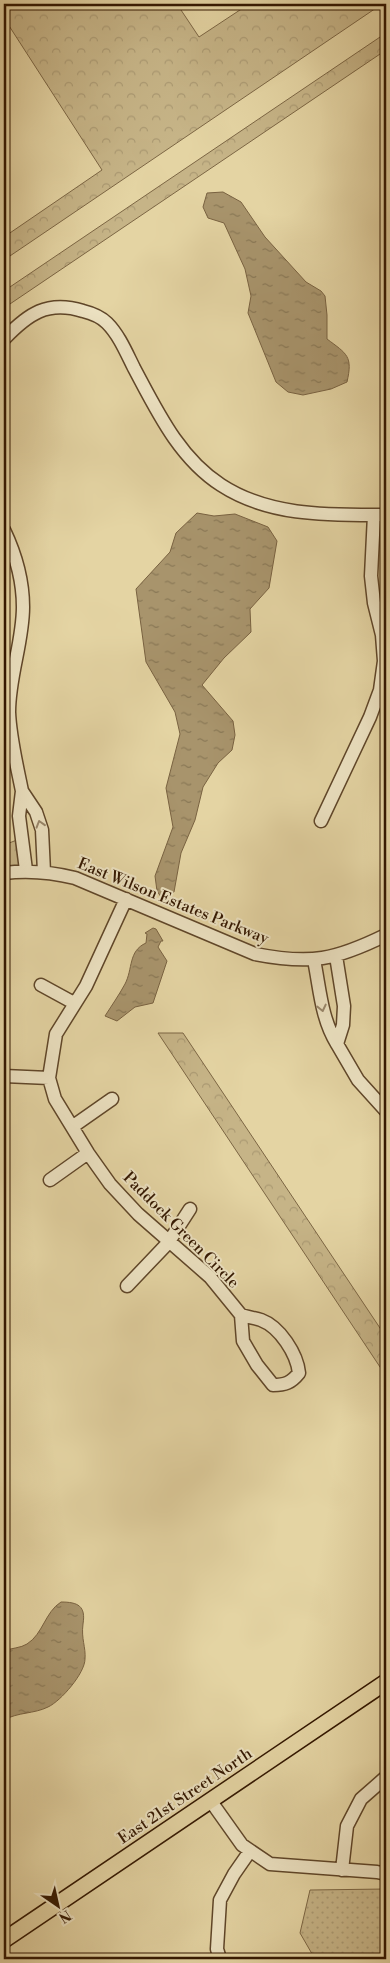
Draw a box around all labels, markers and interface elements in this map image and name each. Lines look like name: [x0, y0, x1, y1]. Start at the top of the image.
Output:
one-way arrow: [36, 820, 46, 829]
street label: East Wilson Estates Parkway: [75, 853, 272, 949]
one-way arrow: [317, 1003, 327, 1012]
street label: Paddock Green Circle: [119, 1168, 243, 1292]
street label: East 21st Street North: [114, 1743, 256, 1848]
north arrow: [32, 1880, 82, 1930]
text: N: [55, 1905, 74, 1927]

